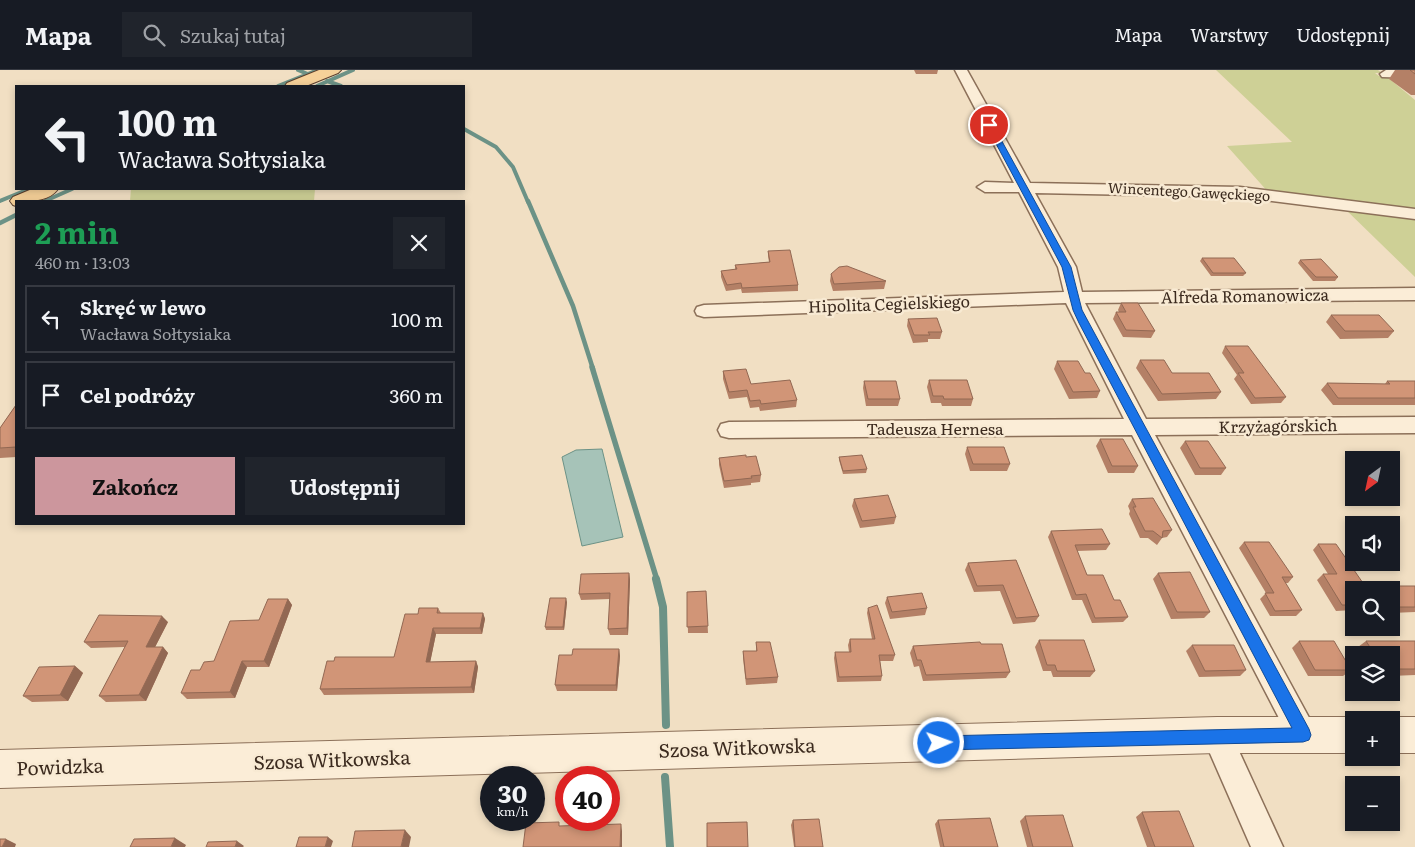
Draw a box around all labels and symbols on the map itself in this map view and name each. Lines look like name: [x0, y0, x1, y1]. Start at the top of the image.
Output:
pin: [968, 104, 1010, 146]
street label: Wincentego Gawęckiego: [1107, 177, 1271, 205]
street label: Alfreda Romanowicza: [1161, 282, 1330, 308]
street label: Hipolita Cegielskiego: [808, 288, 970, 318]
street label: Krzyżagórskich: [1218, 412, 1338, 438]
street label: Tadeusza Hernesa: [866, 416, 1004, 440]
north arrow: [1345, 451, 1400, 506]
position arrow: [912, 716, 964, 768]
street label: Szosa Witkowska: [658, 730, 817, 764]
street label: Szosa Witkowska: [253, 742, 412, 776]
street label: Powidzka: [16, 750, 105, 782]
speed limit sign: 40: [555, 766, 620, 831]

